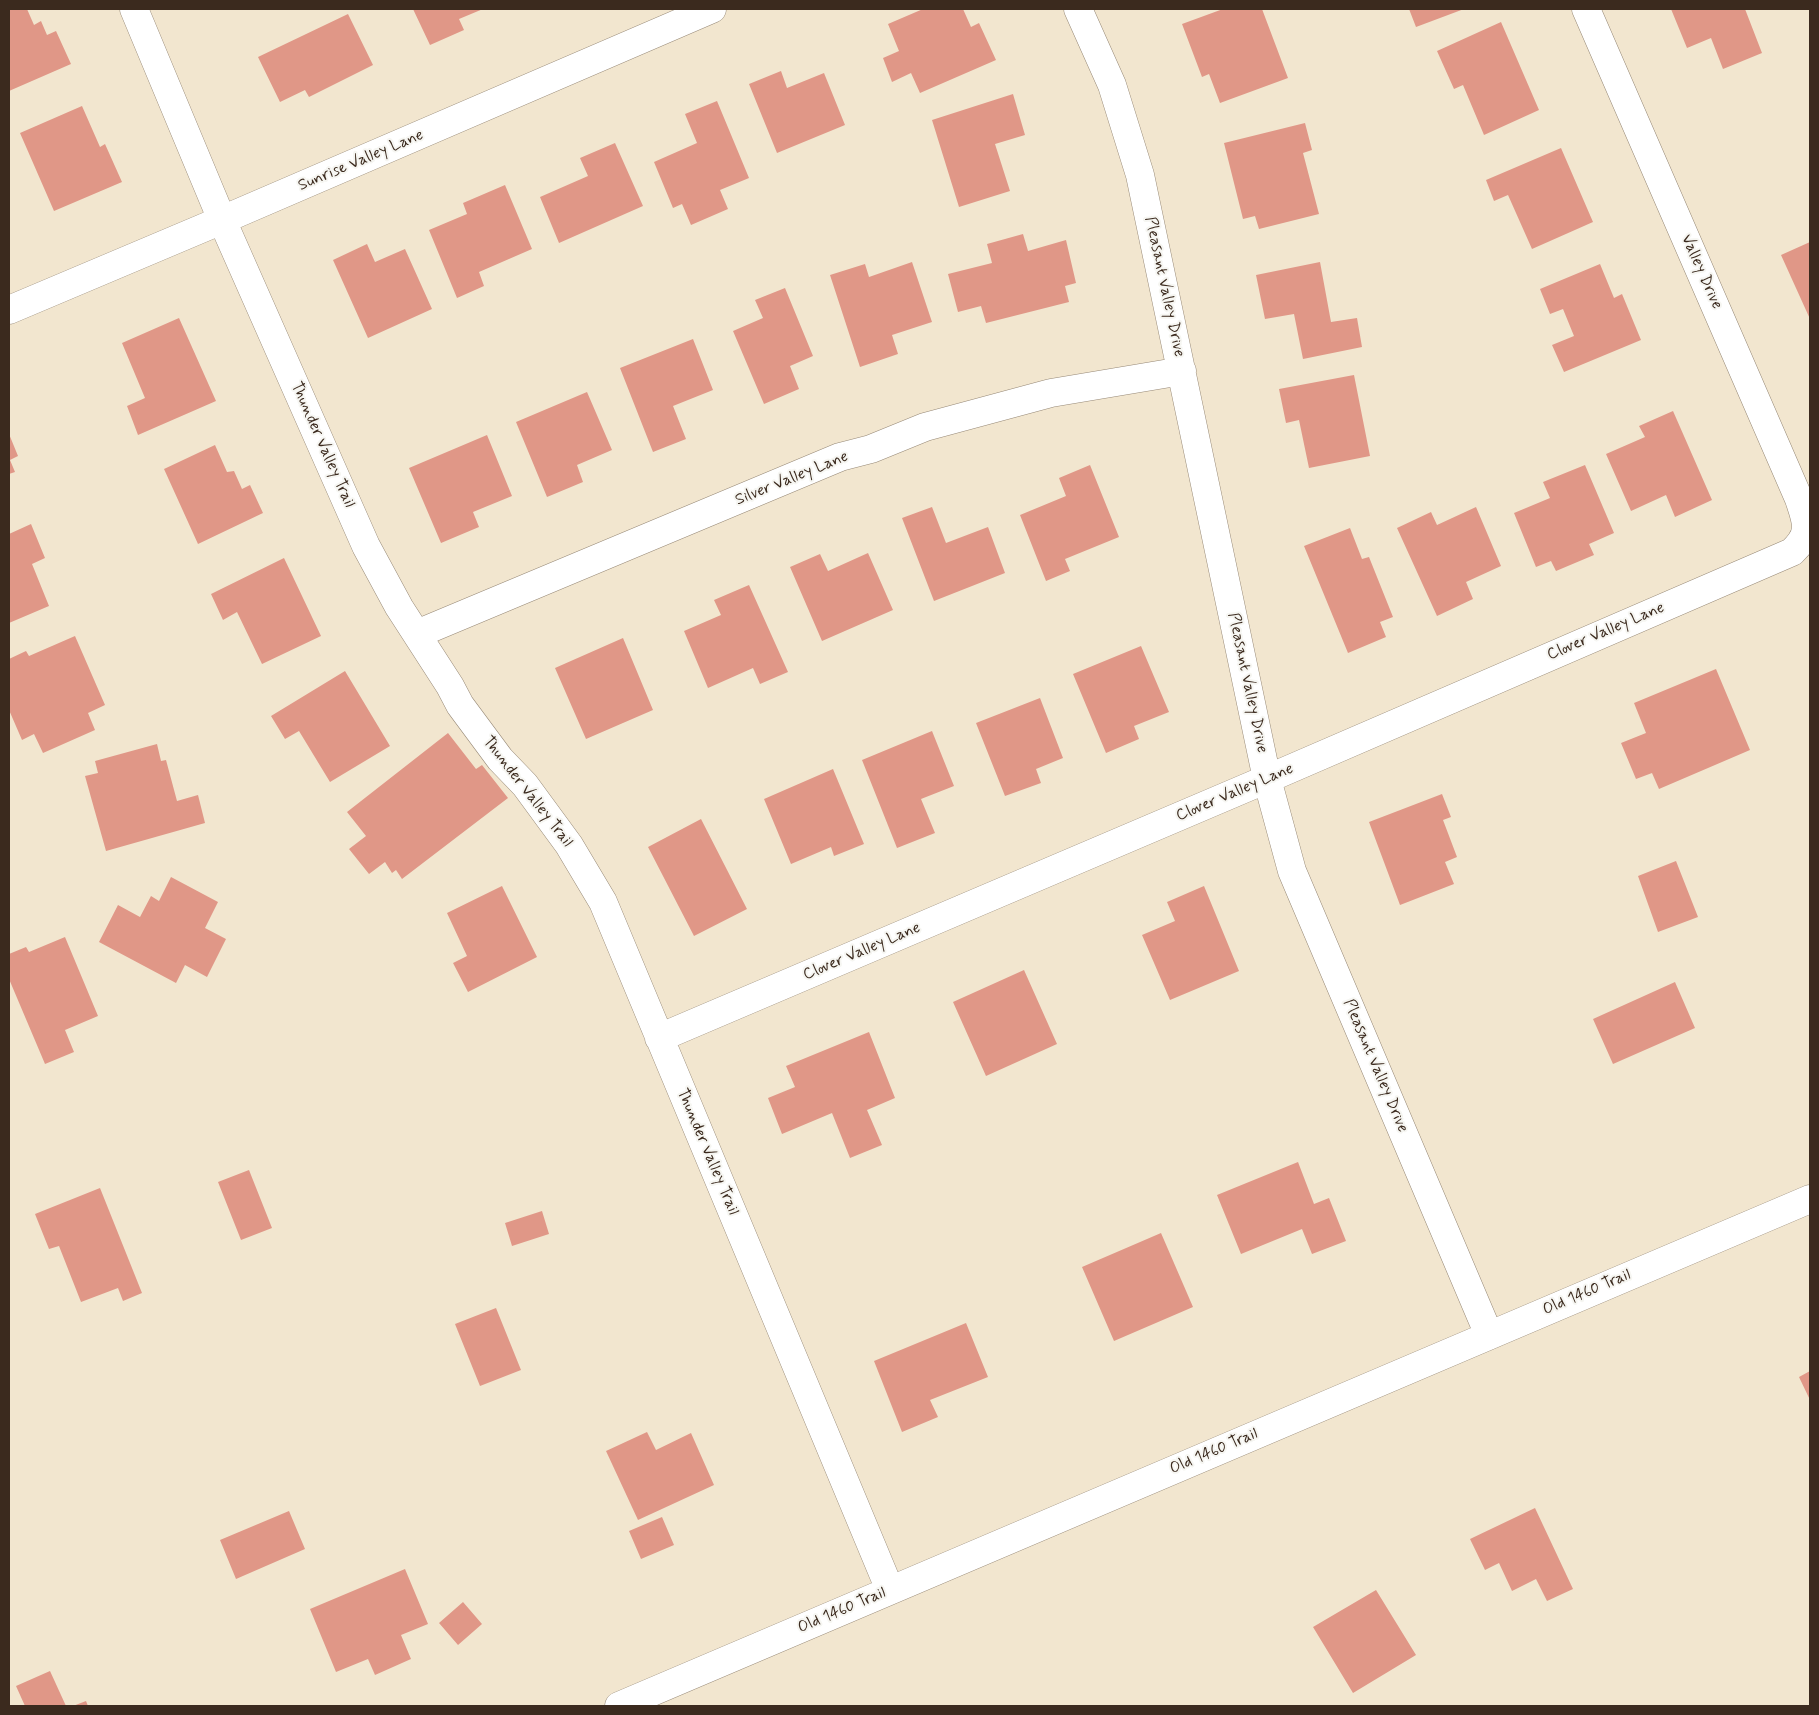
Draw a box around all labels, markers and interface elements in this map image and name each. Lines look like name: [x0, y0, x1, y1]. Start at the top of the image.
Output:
street label: Sunrise Valley Lane: [295, 126, 427, 196]
street label: Pleasant Valley Drive: [1140, 215, 1188, 359]
street label: Valley Drive: [1676, 232, 1726, 312]
street label: Thunder Valley Trail: [286, 379, 358, 511]
street label: Silver Valley Lane: [733, 448, 851, 510]
street label: Clover Valley Lane: [1544, 599, 1668, 665]
street label: Pleasant Valley Drive: [1223, 611, 1271, 755]
street label: Thunder Valley Trail: [478, 733, 576, 851]
street label: Clover Valley Lane: [1173, 760, 1297, 826]
street label: Clover Valley Lane: [800, 919, 924, 985]
street label: Pleasant Valley Drive: [1338, 996, 1412, 1136]
street label: Thunder Valley Trail: [672, 1086, 742, 1218]
street label: Old 1460 Trail: [1540, 1266, 1634, 1320]
street label: Old 1460 Trail: [1167, 1425, 1261, 1479]
street label: Old 1460 Trail: [795, 1584, 889, 1638]

